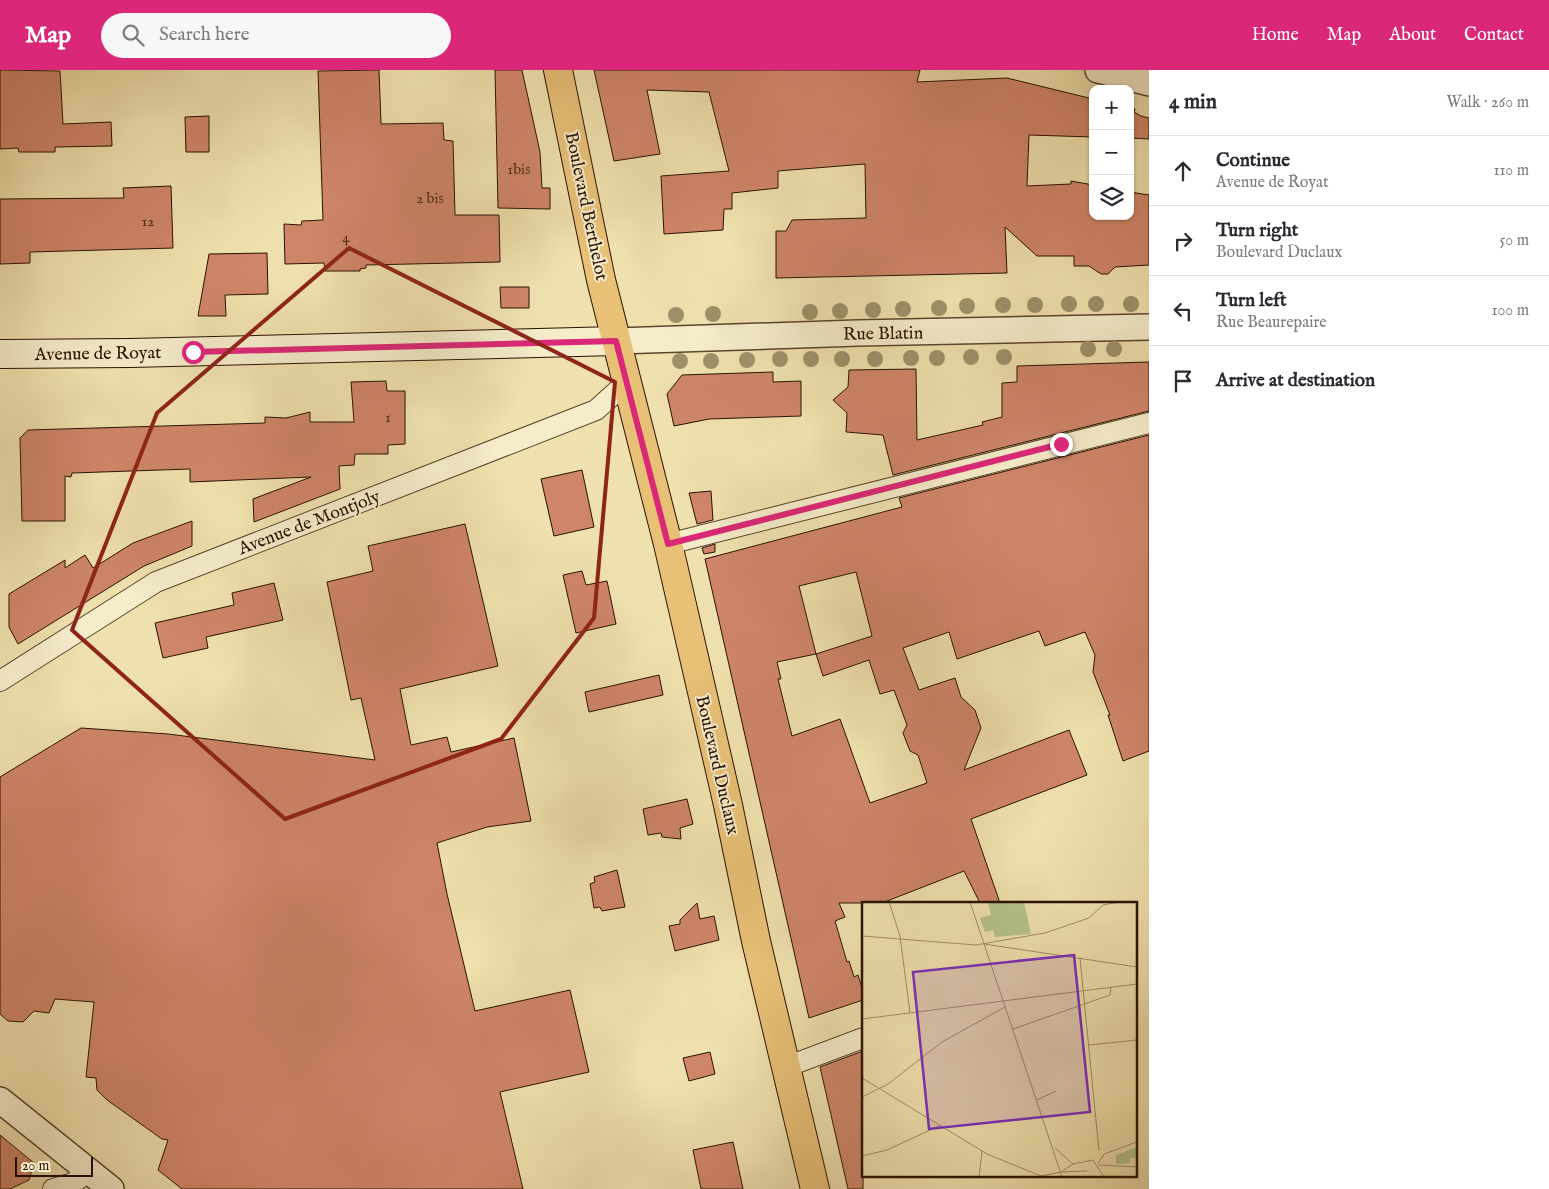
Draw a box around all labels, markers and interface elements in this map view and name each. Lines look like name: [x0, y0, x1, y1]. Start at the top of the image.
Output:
search box: [101, 13, 451, 58]
text: Map: [25, 20, 71, 51]
icon: search: [119, 21, 147, 49]
text: Search here: [159, 23, 250, 47]
text: Home: [1252, 24, 1299, 47]
text: Map: [1327, 24, 1361, 47]
text: About: [1389, 24, 1436, 47]
text: Contact: [1464, 24, 1524, 47]
map controls: [1089, 85, 1134, 220]
button: +: [1089, 85, 1134, 130]
text: 4 min: [1169, 89, 1217, 116]
text: Walk · 260 m: [1446, 93, 1529, 113]
street label: Boulevard Berthelot: [559, 130, 613, 283]
button: −: [1089, 130, 1134, 175]
text: Continue: [1216, 149, 1290, 173]
icon: ahead: [1169, 157, 1197, 185]
house number: 1bis: [508, 160, 530, 179]
text: 110 m: [1493, 161, 1529, 181]
text: Avenue de Royat: [1216, 173, 1328, 193]
button: layers: [1089, 175, 1134, 220]
house number: 2 bis: [416, 189, 444, 208]
house number: 12: [142, 212, 154, 231]
text: Turn right: [1216, 219, 1298, 243]
icon: right: [1169, 227, 1197, 255]
house number: 4: [342, 228, 350, 247]
text: 50 m: [1500, 231, 1529, 251]
text: Boulevard Duclaux: [1216, 243, 1342, 263]
text: Turn left: [1216, 289, 1287, 313]
icon: left: [1169, 297, 1197, 325]
text: 100 m: [1492, 301, 1529, 321]
text: Rue Beaurepaire: [1216, 313, 1327, 333]
street label: Rue Blatin: [843, 322, 924, 347]
route start: [182, 341, 205, 364]
street label: Avenue de Royat: [34, 342, 161, 367]
icon: arrive: [1169, 367, 1197, 395]
text: Arrive at destination: [1216, 369, 1375, 393]
house number: 1: [385, 408, 391, 427]
route end: [1050, 433, 1073, 456]
street label: Avenue de Montjoly: [234, 486, 384, 561]
street label: Boulevard Duclaux: [689, 693, 744, 837]
inset map: [862, 902, 1136, 1176]
scale bar: [15, 1154, 92, 1177]
text: 20 m: [22, 1157, 49, 1175]

